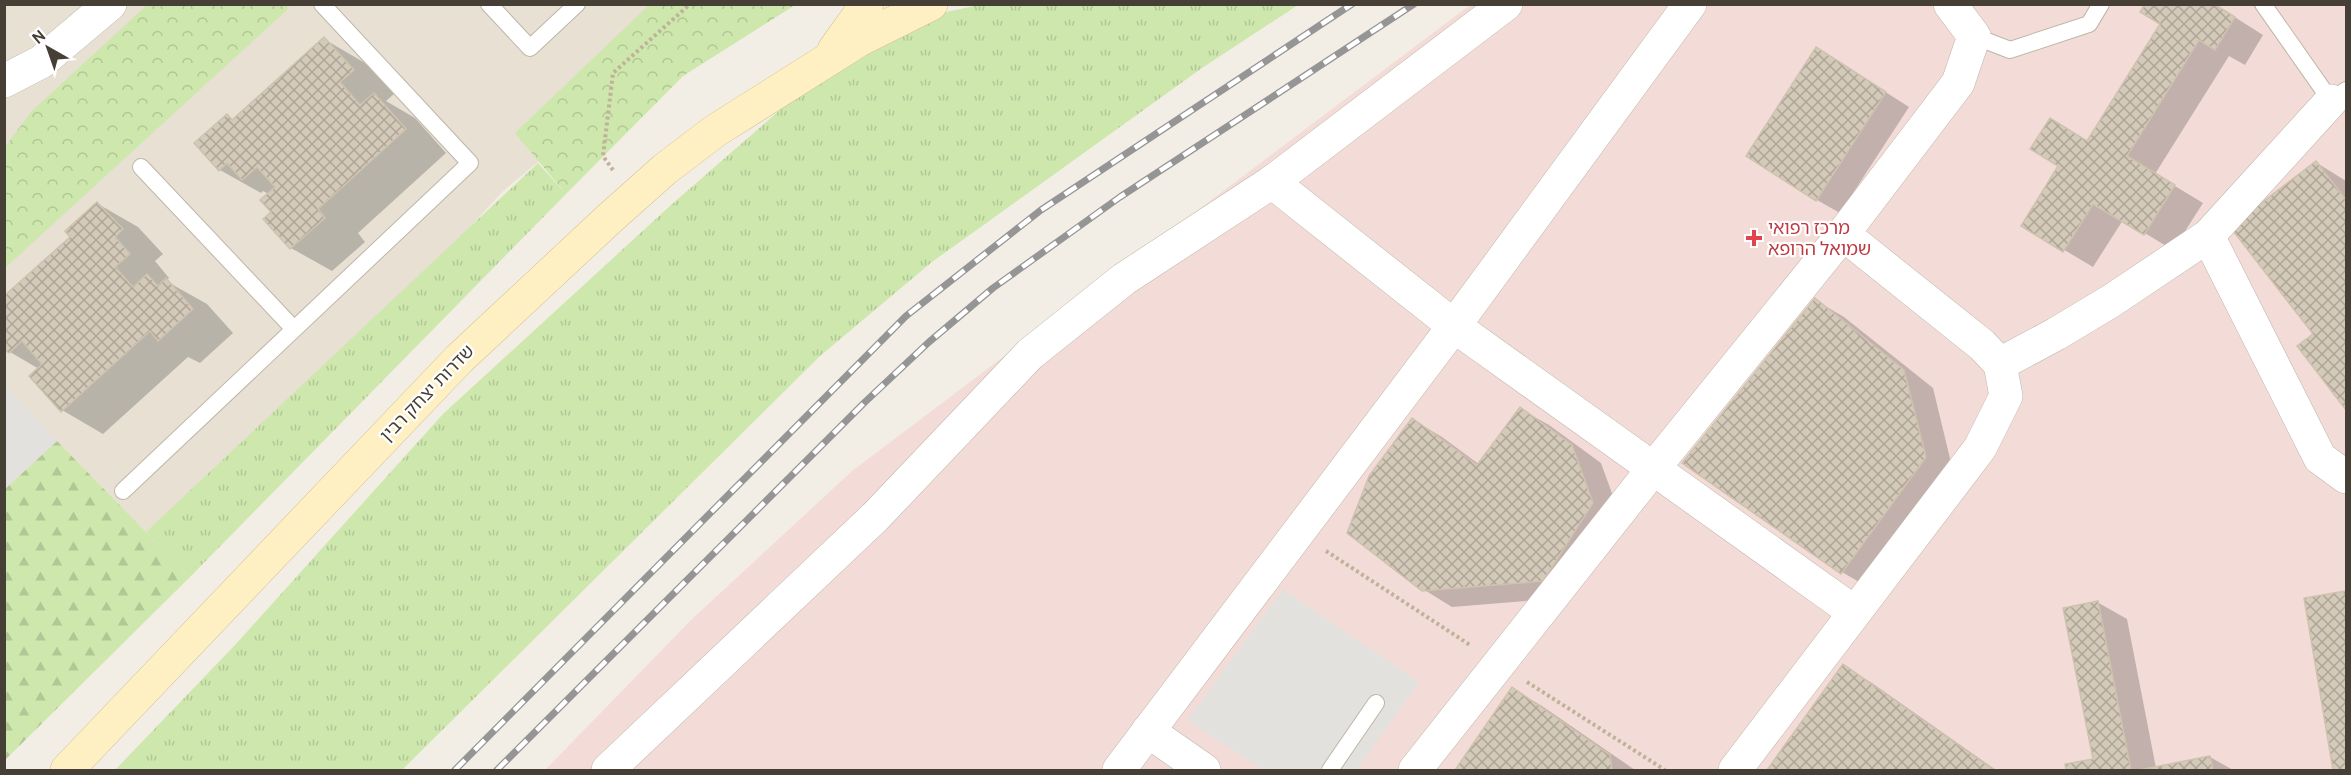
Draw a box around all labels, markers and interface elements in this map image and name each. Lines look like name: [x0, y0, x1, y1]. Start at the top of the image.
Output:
north arrow: [18, 18, 78, 78]
text: N: [28, 26, 49, 48]
place label: מרכז רפואי שמואל הרופא: [1768, 217, 1871, 260]
marker: מרכז רפואי שמואל הרופא: [1745, 229, 1763, 247]
street label: שדרות יצחק רבין: [375, 340, 479, 446]

